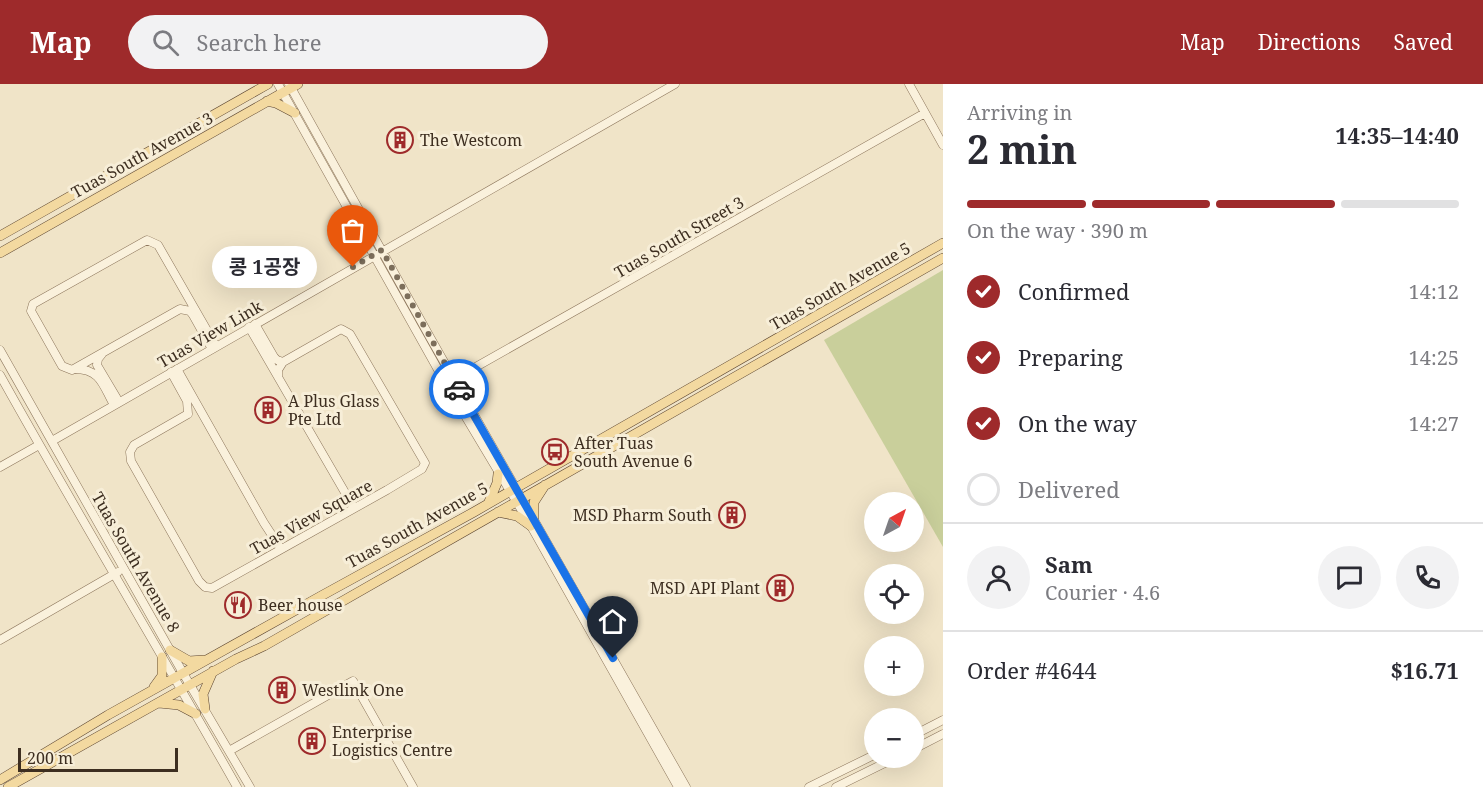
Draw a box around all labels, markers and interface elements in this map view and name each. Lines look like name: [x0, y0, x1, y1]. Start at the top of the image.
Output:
search box: [128, 15, 548, 69]
text: Map: [30, 23, 92, 61]
icon: search: [149, 26, 182, 59]
text: Search here: [197, 27, 321, 57]
text: Map: [1180, 28, 1225, 56]
text: Directions: [1258, 28, 1360, 56]
text: Saved: [1393, 28, 1453, 56]
text: Arriving in: [967, 99, 1072, 126]
street label: Tuas South Avenue 3: [67, 107, 217, 203]
text: 14:35–14:40: [1335, 120, 1459, 150]
text: 2 min: [967, 122, 1077, 175]
building icon: The Westcom: [385, 125, 415, 155]
place label: The Westcom: [420, 129, 522, 151]
street label: Tuas South Street 3: [610, 191, 748, 283]
pin: [327, 205, 378, 267]
icon: bag: [336, 214, 369, 247]
text: On the way · 390 m: [967, 217, 1148, 244]
street label: Tuas South Avenue 5: [766, 237, 914, 335]
callout: 콩 1공장: [212, 246, 317, 288]
text: 콩 1공장: [229, 253, 300, 280]
icon: check: [967, 275, 1000, 308]
text: Confirmed: [1018, 276, 1129, 306]
text: 14:12: [1409, 278, 1459, 305]
street label: Tuas View Link: [154, 295, 267, 373]
icon: check: [967, 341, 1000, 374]
text: Preparing: [1018, 342, 1123, 372]
text: 14:25: [1409, 344, 1459, 371]
courier: [429, 359, 489, 419]
icon: car: [443, 373, 476, 406]
place label: A Plus Glass Pte Ltd: [288, 390, 379, 430]
building icon: A Plus Glass Pte Ltd: [253, 395, 283, 425]
icon: check: [967, 407, 1000, 440]
text: On the way: [1018, 408, 1137, 438]
text: 14:27: [1409, 410, 1459, 437]
place label: After Tuas South Avenue 6: [574, 432, 692, 472]
bus stop icon: After Tuas South Avenue 6: [540, 437, 570, 467]
street label: Tuas View Square: [246, 474, 376, 560]
text: Delivered: [1018, 474, 1120, 504]
street label: Tuas South Avenue 5: [342, 477, 492, 573]
street label: Tuas South Avenue 8: [87, 488, 185, 636]
north arrow: [864, 492, 924, 552]
map controls: [864, 492, 924, 768]
building icon: MSD Pharm South: [717, 500, 747, 530]
place label: MSD Pharm South: [573, 504, 712, 526]
button: person: [967, 546, 1030, 609]
button: chat: [1318, 546, 1381, 609]
button: phone: [1396, 546, 1459, 609]
text: Sam: [1045, 549, 1093, 579]
button: locate: [864, 564, 924, 624]
building icon: MSD API Plant: [765, 573, 795, 603]
place label: MSD API Plant: [650, 577, 760, 599]
text: Courier · 4.6: [1045, 579, 1160, 606]
restaurant icon: Beer house: [223, 590, 253, 620]
place label: Beer house: [258, 594, 343, 616]
pin: [587, 596, 638, 658]
icon: home: [596, 605, 629, 638]
button: +: [864, 636, 924, 696]
text: Order #4644: [967, 655, 1097, 685]
text: $16.71: [1390, 655, 1459, 685]
building icon: Westlink One: [267, 675, 297, 705]
place label: Westlink One: [302, 679, 404, 701]
button: −: [864, 708, 924, 768]
place label: Enterprise Logistics Centre: [332, 721, 453, 761]
building icon: Enterprise Logistics Centre: [297, 726, 327, 756]
scale bar: [18, 745, 178, 772]
text: 200 m: [27, 747, 73, 769]

